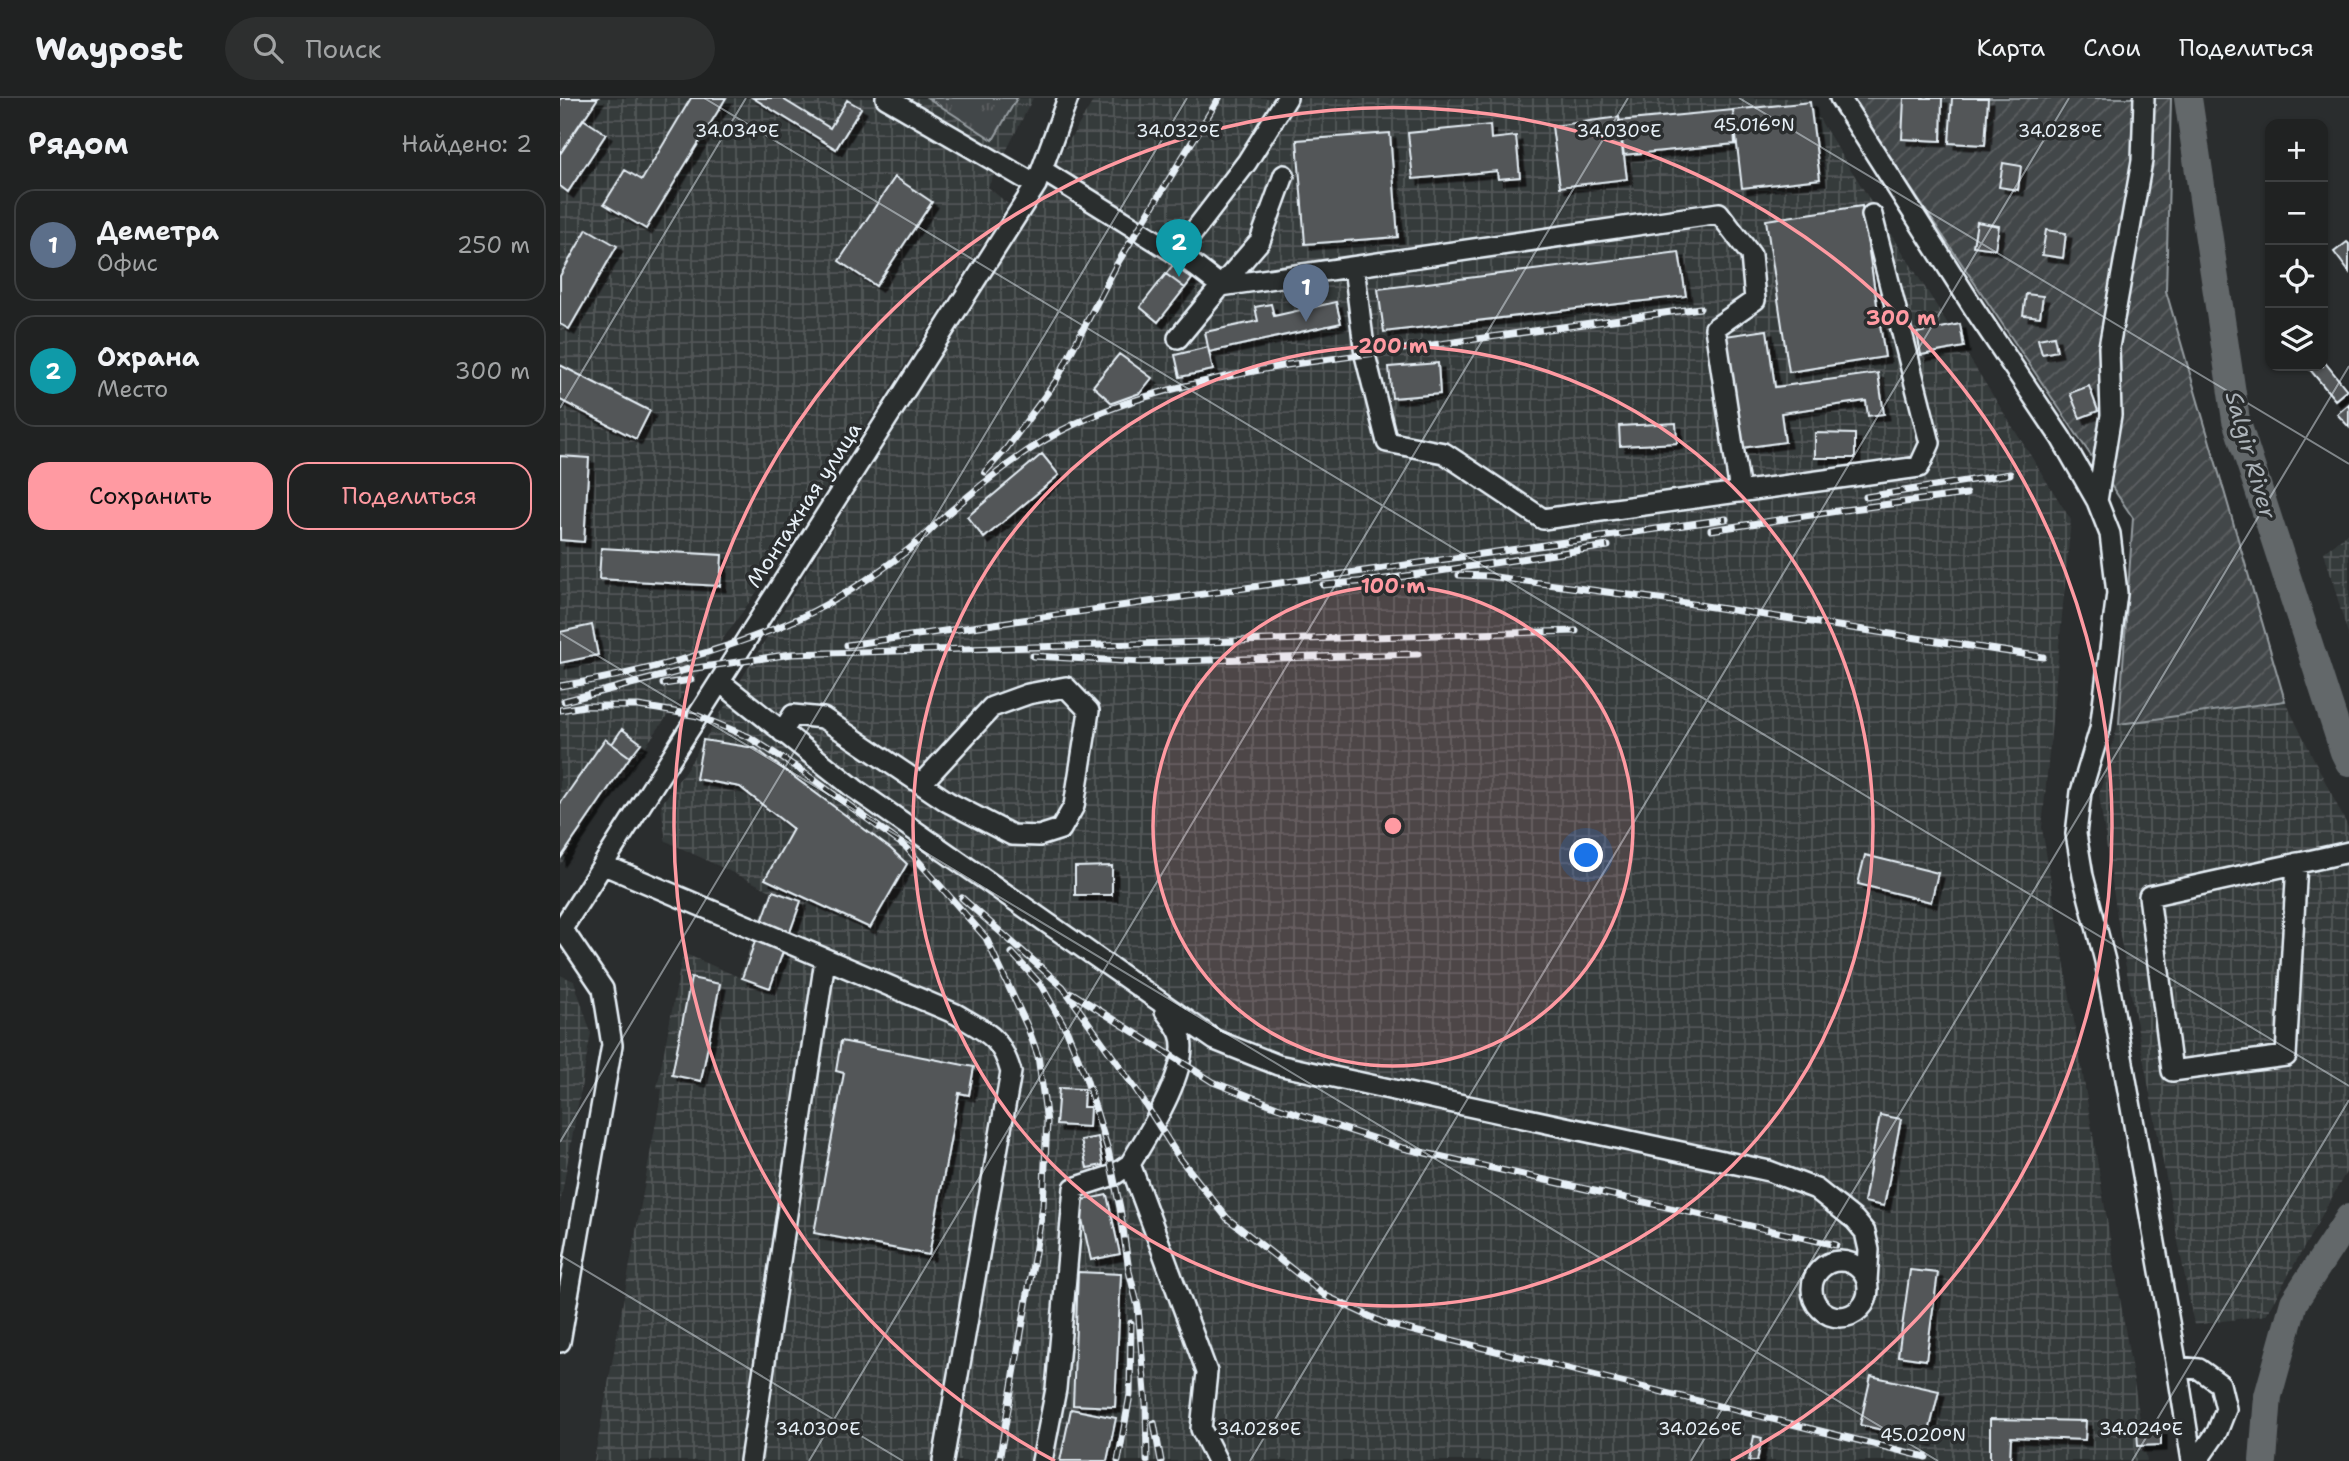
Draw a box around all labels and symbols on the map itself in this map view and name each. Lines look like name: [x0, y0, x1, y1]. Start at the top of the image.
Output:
text: 45.016°N: [1713, 113, 1795, 137]
text: 34.034°E: [695, 119, 779, 143]
text: 34.032°E: [1136, 119, 1220, 143]
text: 34.030°E: [1577, 119, 1661, 143]
text: 34.028°E: [2018, 119, 2102, 143]
pin: 2: [1156, 219, 1202, 277]
pin: 1: [1283, 264, 1329, 322]
text: 300 m: [1866, 304, 1936, 332]
text: 200 m: [1358, 332, 1428, 360]
water label: Salgir River: [2218, 388, 2284, 523]
street label: Монтажная улица: [740, 417, 868, 593]
text: 100 m: [1361, 572, 1425, 600]
centre of rings: [1381, 814, 1405, 838]
your location: [1569, 838, 1603, 872]
text: 34.030°E: [776, 1417, 860, 1441]
text: 34.028°E: [1217, 1417, 1301, 1441]
text: 34.026°E: [1658, 1417, 1742, 1441]
text: 34.024°E: [2099, 1417, 2183, 1441]
text: 45.020°N: [1880, 1423, 1966, 1447]

